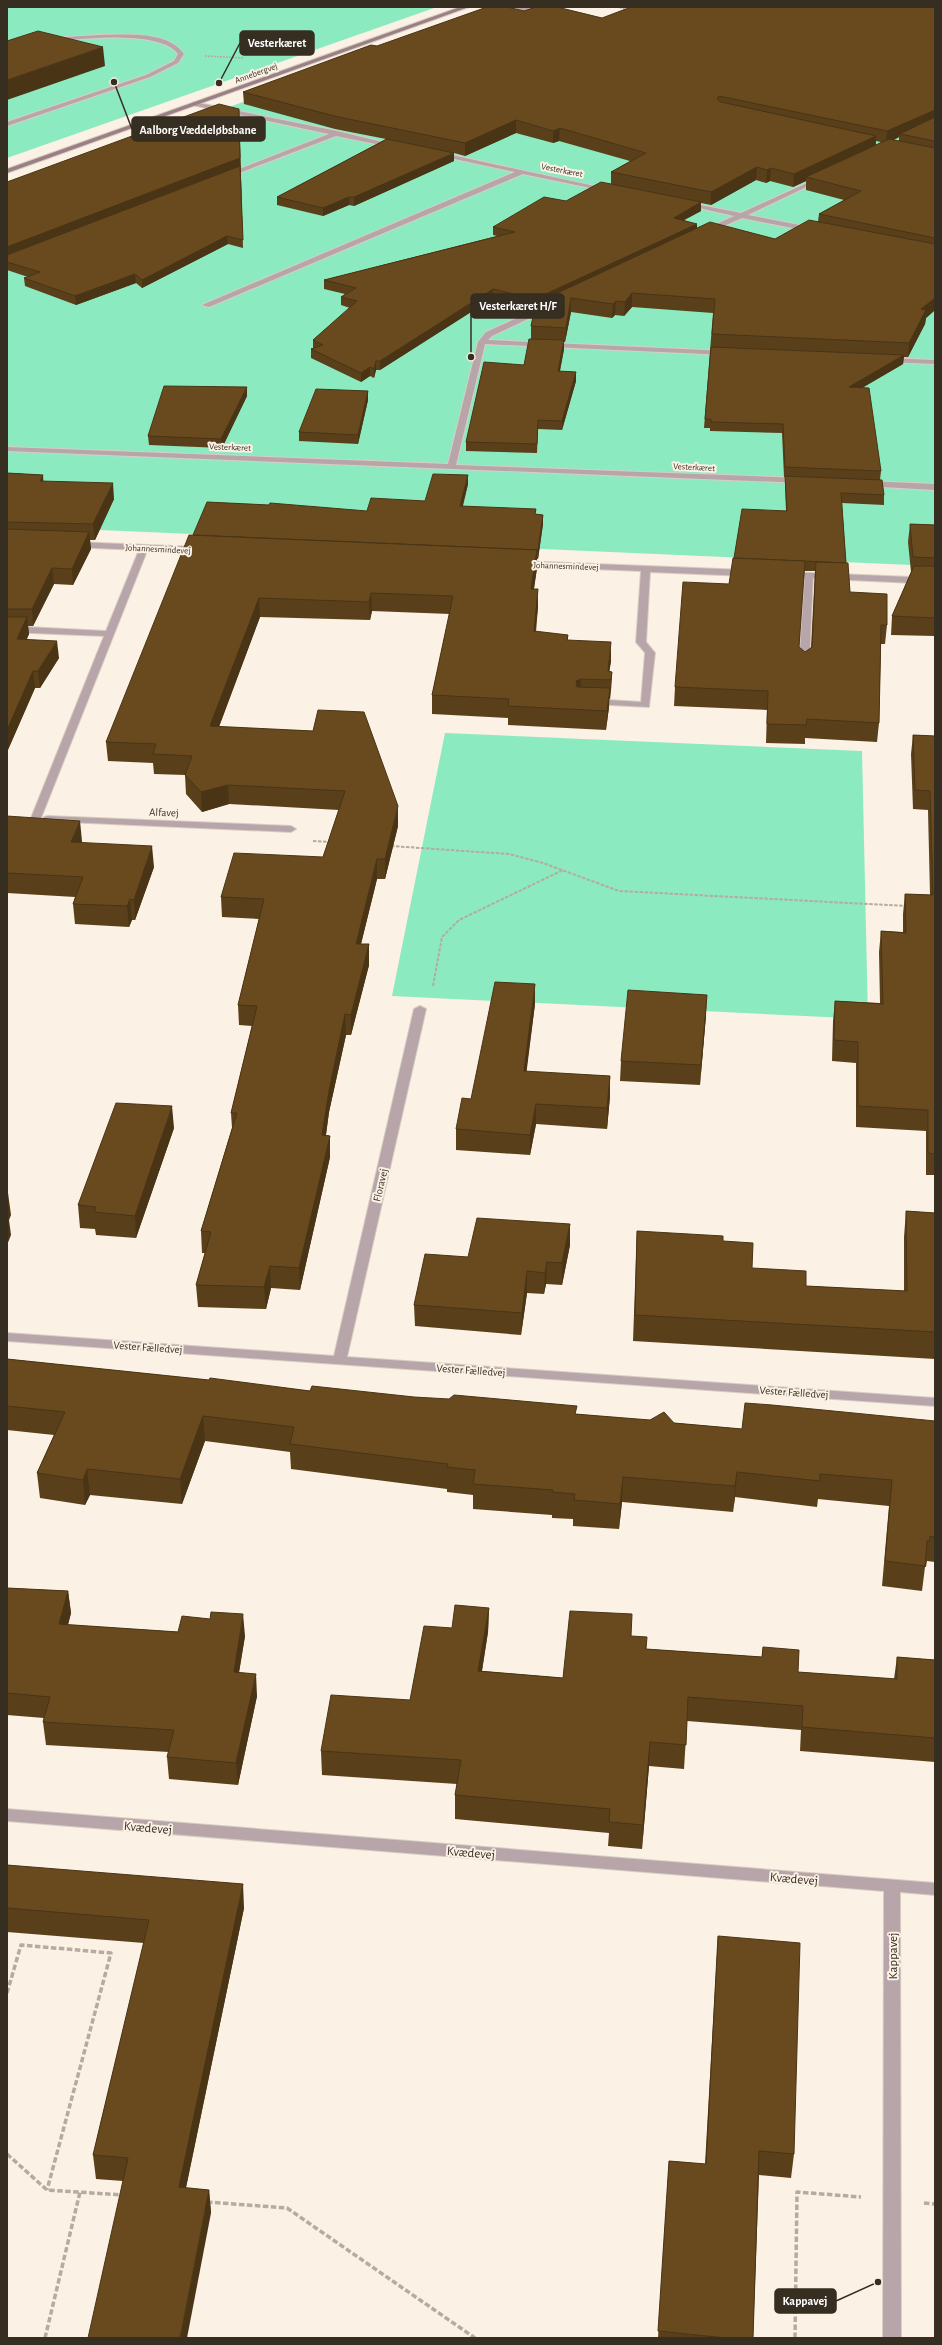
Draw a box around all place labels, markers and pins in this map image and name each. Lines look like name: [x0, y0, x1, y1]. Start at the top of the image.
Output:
callout: Vesterkæret: [240, 31, 314, 55]
callout: Aalborg Væddeløbsbane: [132, 117, 265, 141]
callout: Vesterkæret H/F: [471, 294, 564, 318]
callout: Kappavej: [775, 2289, 836, 2313]

